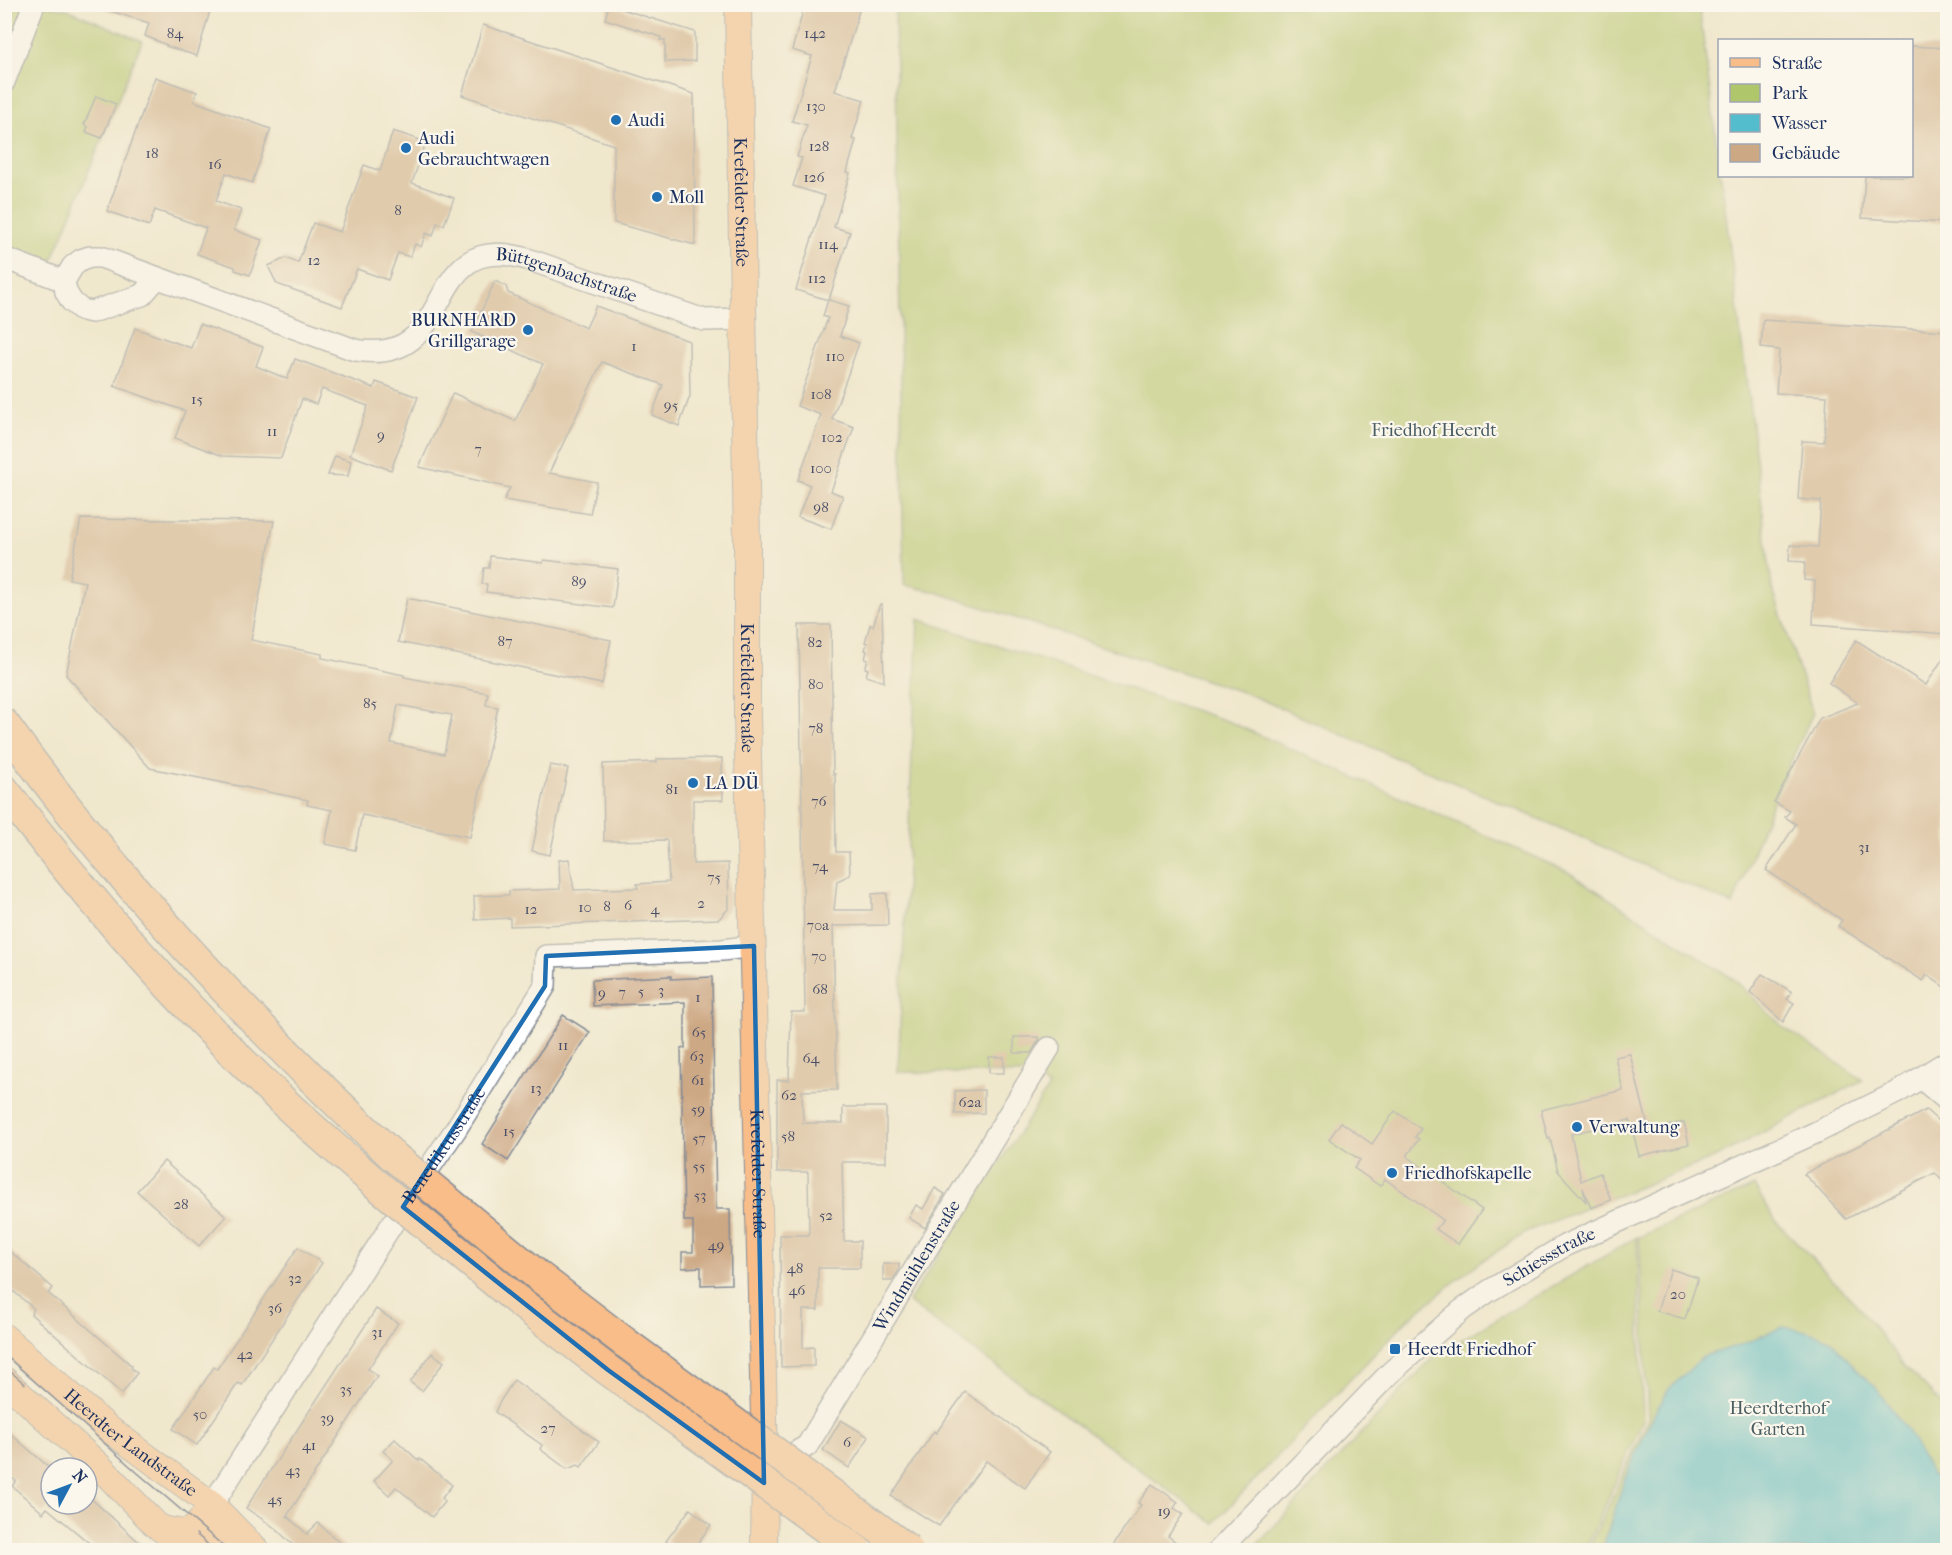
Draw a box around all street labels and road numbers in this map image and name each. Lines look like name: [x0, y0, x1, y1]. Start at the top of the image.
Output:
street label: Krefelder Straße: [730, 137, 753, 267]
street label: Büttgenbachstraße: [495, 244, 640, 307]
street label: Krefelder Straße: [737, 623, 758, 753]
street label: Benediktusstraße: [398, 1083, 490, 1207]
street label: Krefelder Straße: [746, 1109, 770, 1239]
street label: Windmühlenstraße: [868, 1196, 965, 1336]
street label: Schiessstraße: [1499, 1223, 1598, 1291]
street label: Heerdter Landstraße: [60, 1384, 201, 1501]

